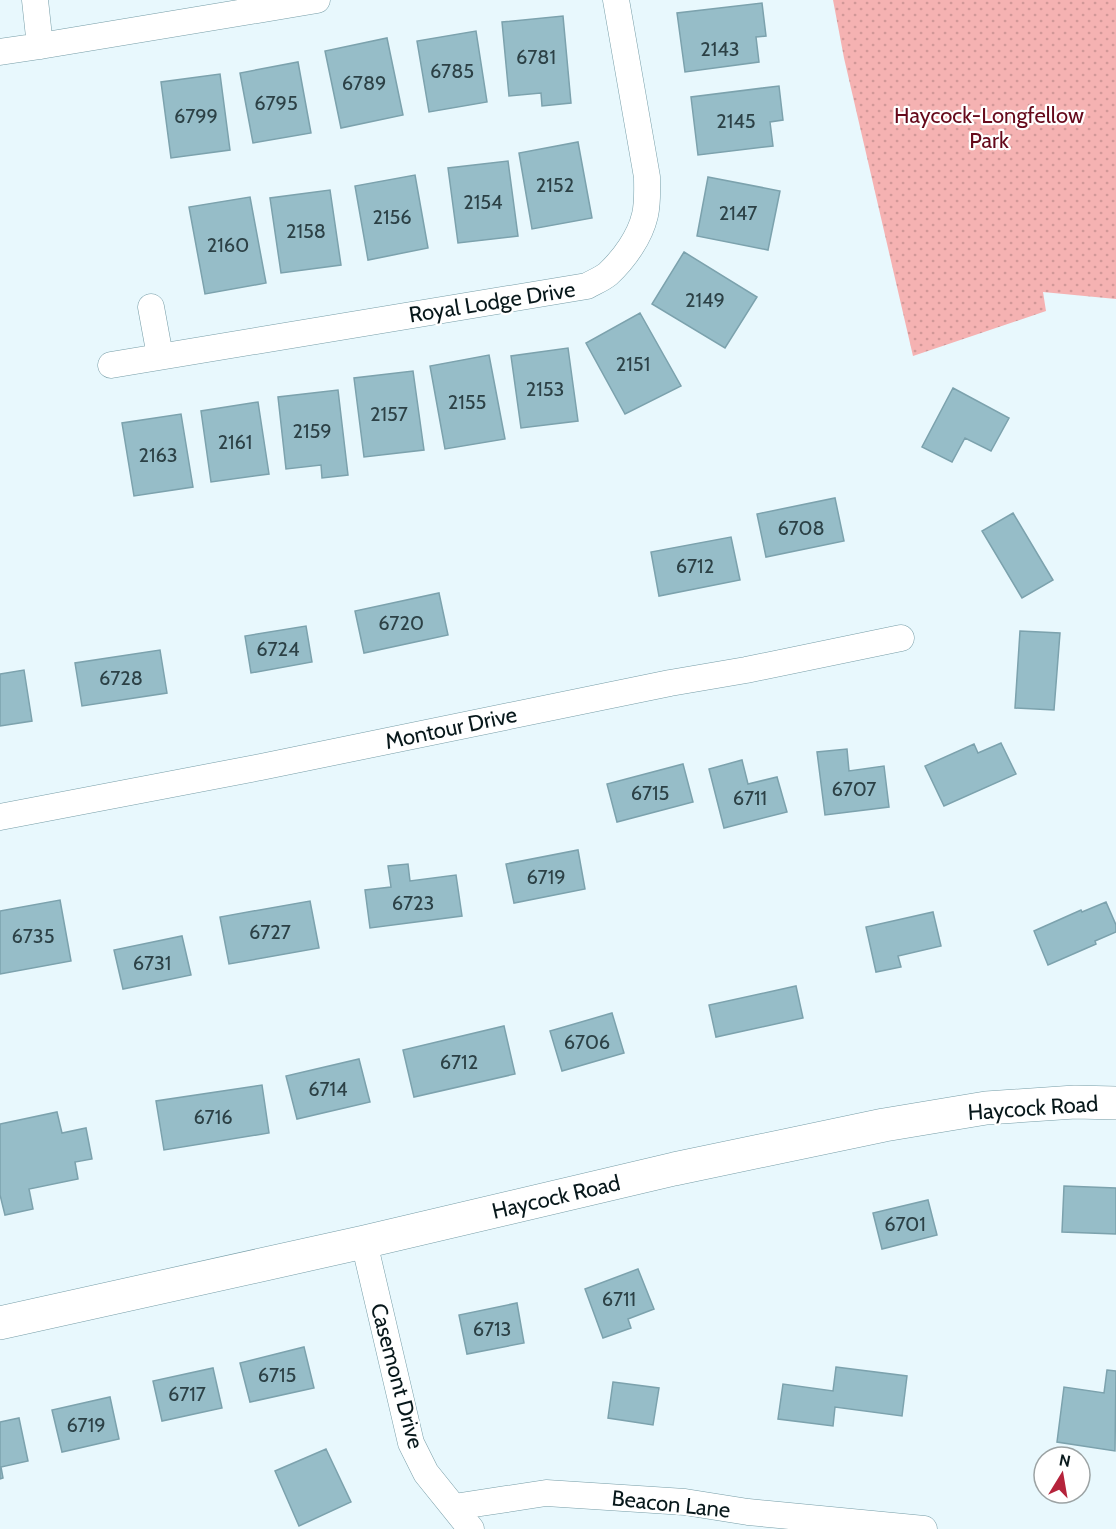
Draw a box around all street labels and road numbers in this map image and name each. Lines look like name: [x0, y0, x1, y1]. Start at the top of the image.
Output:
street label: Royal Lodge Drive: [407, 276, 577, 328]
street label: Montour Drive: [383, 701, 519, 755]
street label: Haycock Road: [967, 1090, 1099, 1126]
street label: Haycock Road: [489, 1169, 623, 1225]
street label: Casemont Drive: [365, 1300, 429, 1452]
street label: Beacon Lane: [610, 1484, 732, 1524]

